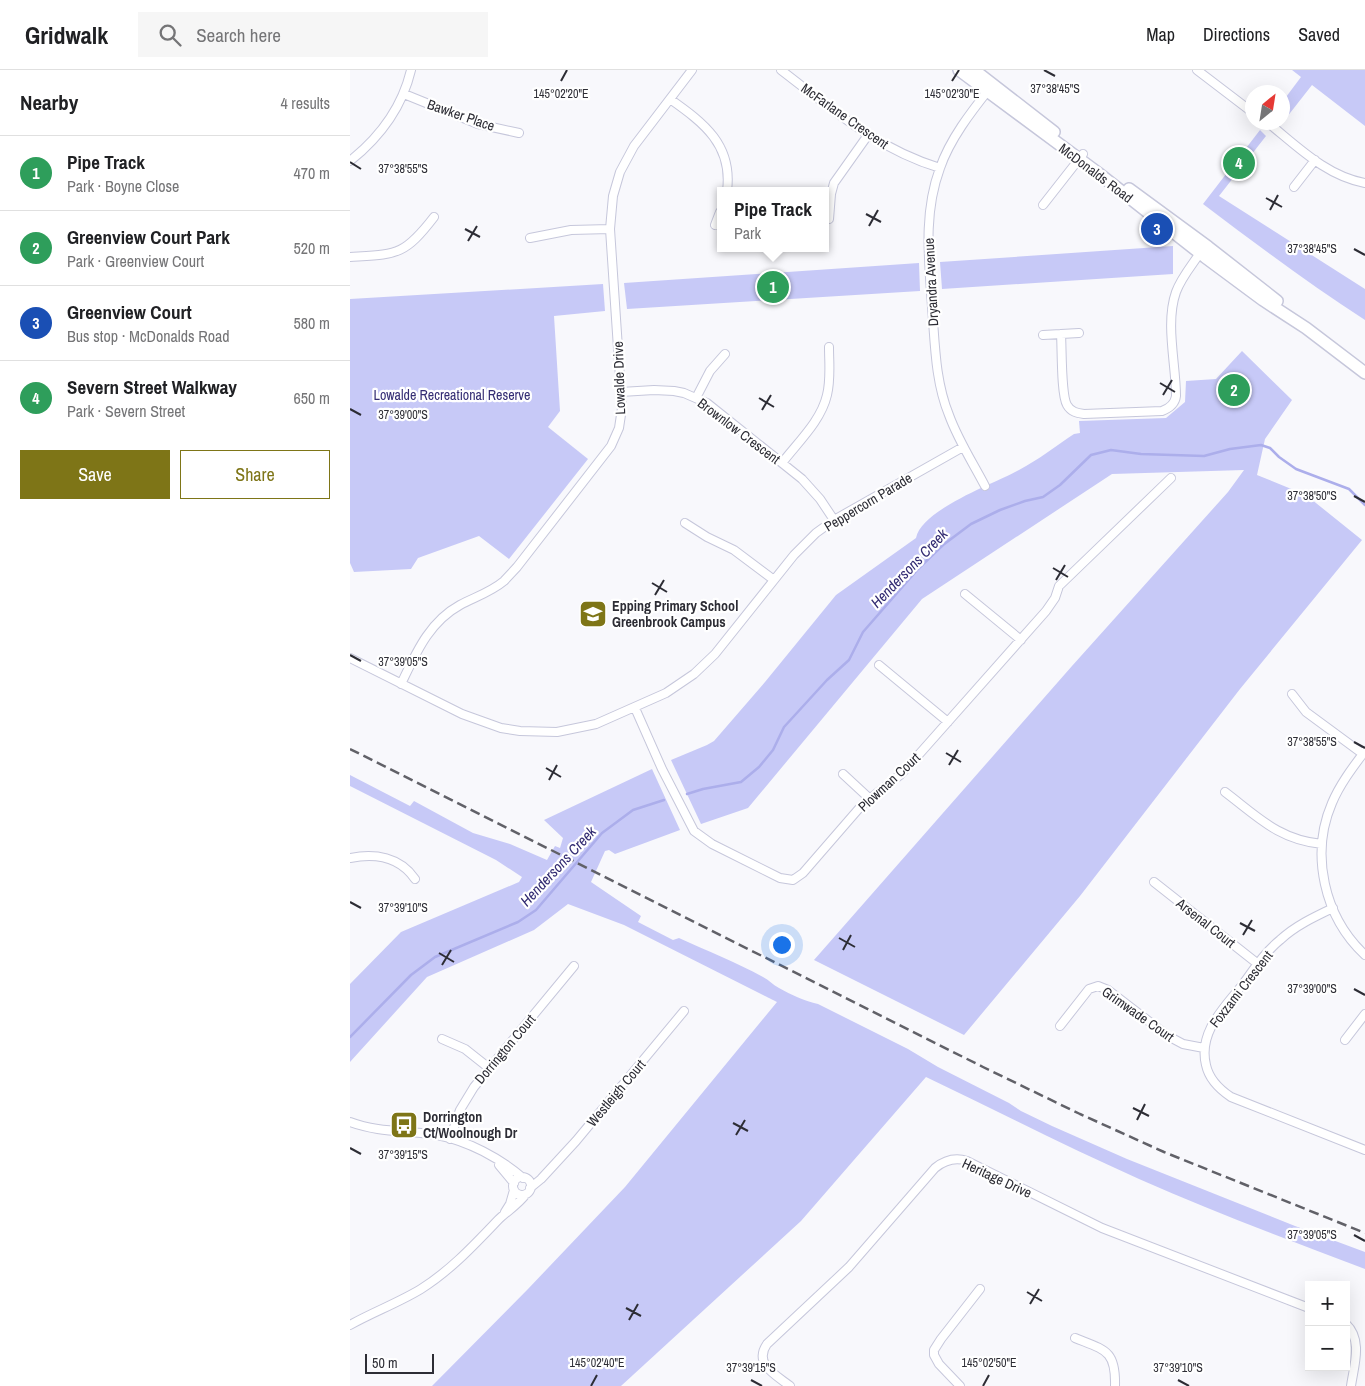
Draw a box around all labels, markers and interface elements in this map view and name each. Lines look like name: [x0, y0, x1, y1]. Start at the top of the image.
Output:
search box: [138, 12, 488, 57]
text: Gridwalk: [25, 19, 108, 51]
icon: search: [156, 21, 184, 49]
text: Search here: [196, 22, 281, 48]
text: Map: [1146, 22, 1175, 47]
text: Directions: [1203, 22, 1270, 47]
text: Saved: [1298, 22, 1340, 47]
street label: McFarlane Crescent: [798, 79, 892, 153]
text: 37°38'45"S: [1030, 81, 1080, 97]
north arrow: [1245, 85, 1290, 130]
text: 145°02'20"E: [533, 86, 589, 102]
text: 145°02'30"E: [924, 86, 980, 102]
text: Nearby: [20, 88, 78, 117]
text: 4 results: [280, 92, 330, 114]
street label: Bawker Place: [425, 95, 497, 135]
street label: McDonalds Road: [1055, 139, 1137, 207]
pin: 4: [1223, 144, 1255, 182]
text: Pipe Track: [67, 149, 145, 175]
text: 37°38'55"S: [378, 161, 428, 177]
text: 1: [32, 162, 40, 184]
text: 470 m: [294, 162, 330, 184]
text: Park · Boyne Close: [67, 175, 179, 197]
popup: [717, 187, 829, 252]
text: Pipe Track: [734, 196, 812, 222]
pin: 3: [1141, 210, 1173, 248]
text: Park: [734, 222, 761, 244]
text: Greenview Court Park: [67, 224, 230, 250]
text: 2: [32, 237, 40, 259]
text: 520 m: [294, 237, 330, 259]
street label: Dryandra Avenue: [920, 237, 942, 327]
text: 37°38'45"S: [1287, 241, 1337, 257]
text: Park · Greenview Court: [67, 250, 204, 272]
pin: 1: [757, 268, 789, 306]
text: Greenview Court: [67, 299, 192, 325]
text: 3: [32, 312, 40, 334]
text: 580 m: [294, 312, 330, 334]
text: Bus stop · McDonalds Road: [67, 325, 230, 347]
street label: Lowalde Drive: [609, 341, 629, 415]
pin: 2: [1218, 371, 1250, 409]
text: Severn Street Walkway: [67, 374, 237, 400]
park label: Lowalde Recreational Reserve: [374, 386, 530, 404]
text: 4: [32, 387, 40, 409]
text: 650 m: [294, 387, 330, 409]
street label: Brownlow Crescent: [694, 394, 784, 468]
text: Park · Severn Street: [67, 400, 185, 422]
text: 37°39'00"S: [378, 407, 428, 423]
button: Save: [20, 450, 170, 499]
button: Share: [180, 450, 330, 499]
street label: Peppercorn Parade: [821, 469, 915, 535]
text: 37°38'50"S: [1287, 488, 1337, 504]
water label: Hendersons Creek: [866, 523, 953, 612]
place label: Epping Primary School Greenbrook Campus: [612, 597, 738, 631]
school or university icon: Epping Primary School Greenbrook Campus: [578, 599, 608, 629]
text: 37°39'05"S: [378, 654, 428, 670]
text: 37°38'55"S: [1287, 734, 1337, 750]
street label: Plowman Court: [854, 749, 924, 815]
water label: Hendersons Creek: [515, 821, 601, 911]
street label: Arsenal Court: [1172, 894, 1239, 952]
text: 37°39'10"S: [378, 900, 428, 916]
your location: [769, 932, 795, 958]
street label: Foxzami Crescent: [1205, 947, 1277, 1031]
text: 37°39'00"S: [1287, 981, 1337, 997]
street label: Grimwade Court: [1098, 982, 1178, 1046]
street label: Dorrington Court: [471, 1010, 539, 1088]
street label: Westleigh Court: [583, 1056, 649, 1130]
place label: Dorrington Ct/Woolnough Dr: [423, 1108, 518, 1142]
bus stop icon: Dorrington Ct/Woolnough Dr: [389, 1110, 419, 1140]
text: 37°39'15"S: [378, 1147, 428, 1163]
street label: Heritage Drive: [959, 1154, 1035, 1202]
text: 37°39'05"S: [1287, 1227, 1337, 1243]
map controls: [1305, 1281, 1350, 1371]
button: +: [1305, 1281, 1350, 1326]
button: −: [1305, 1326, 1350, 1371]
scale bar: [365, 1351, 434, 1374]
text: 50 m: [372, 1354, 398, 1372]
text: 145°02'40"E: [569, 1355, 625, 1371]
text: 145°02'50"E: [961, 1355, 1017, 1371]
text: 37°39'15"S: [726, 1360, 776, 1376]
text: 37°39'10"S: [1153, 1360, 1203, 1376]

